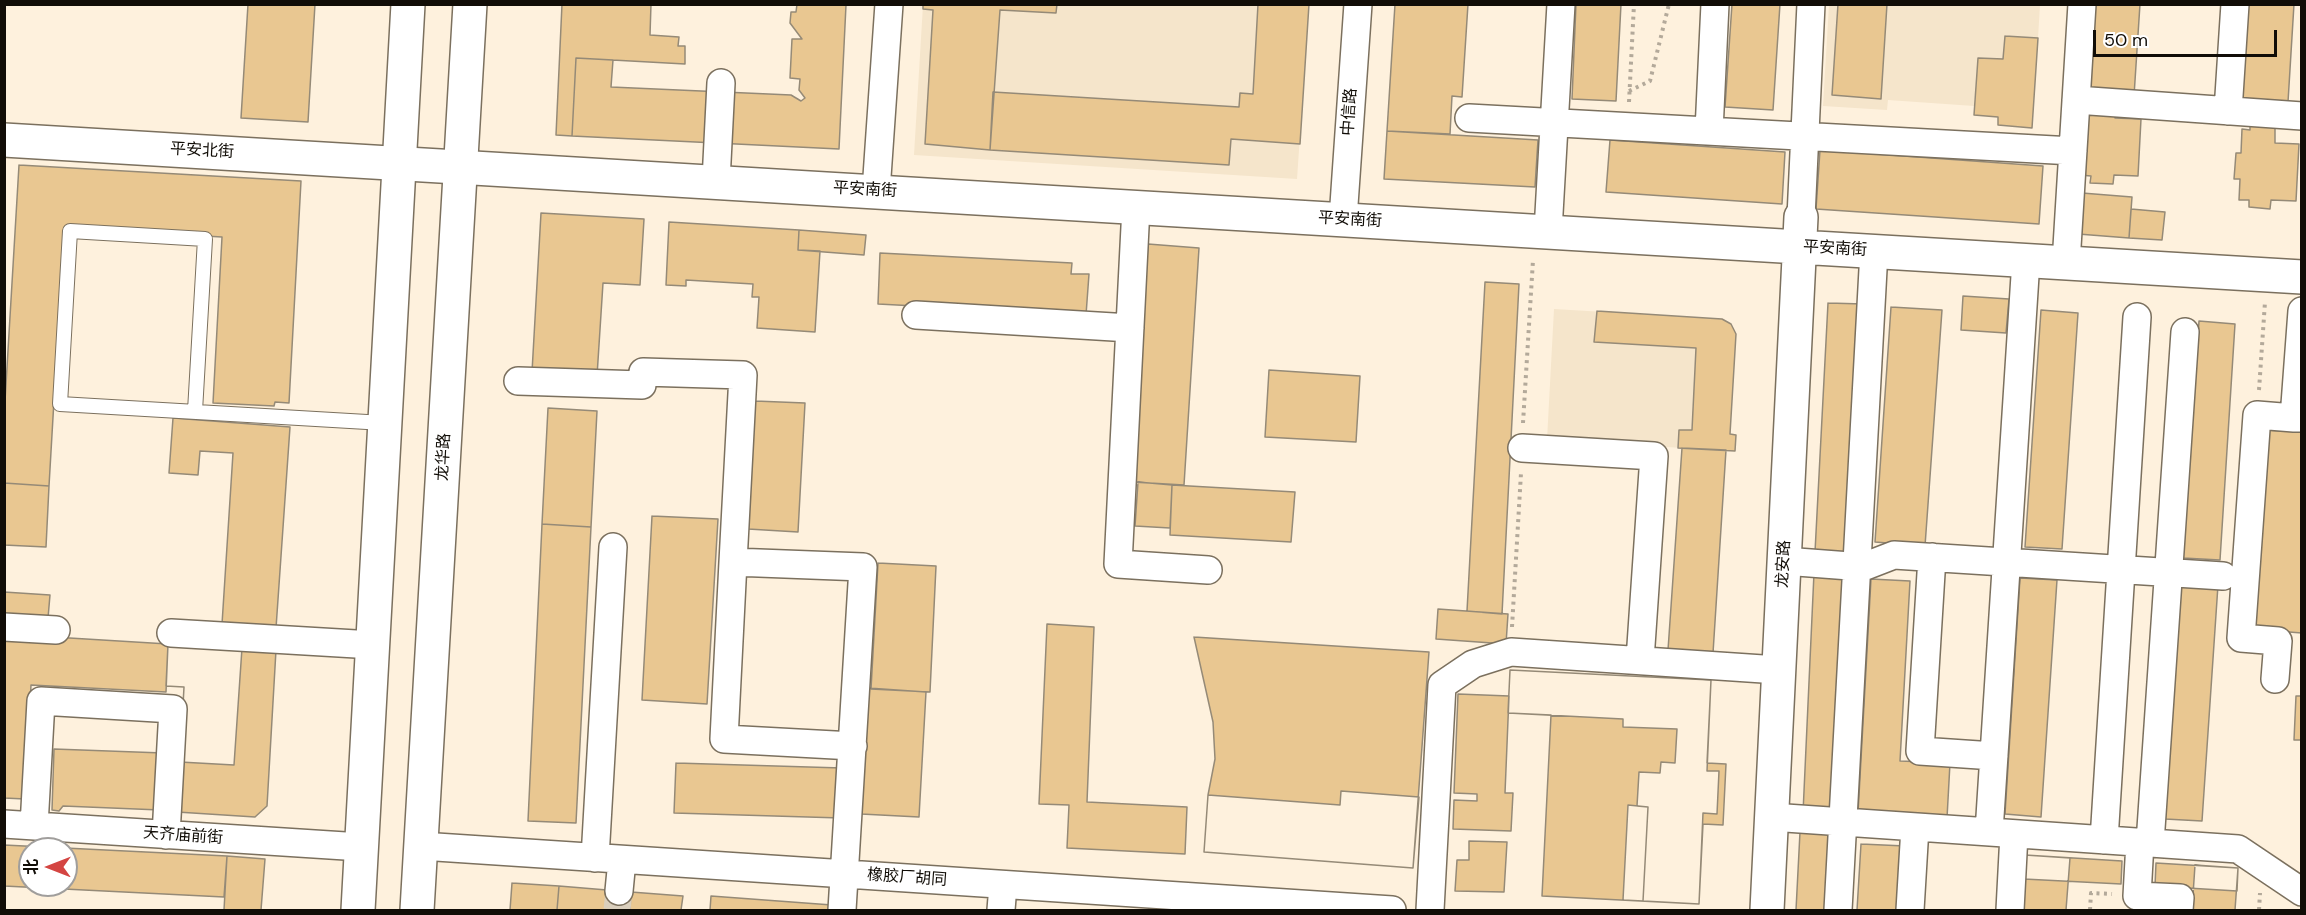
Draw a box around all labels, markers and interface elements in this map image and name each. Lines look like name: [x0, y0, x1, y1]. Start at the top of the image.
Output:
scale bar: [2096, 18, 2280, 56]
text: 50 m: [2104, 28, 2148, 52]
street label: 中信路: [1339, 87, 1361, 137]
street label: 平安北街: [170, 140, 234, 162]
street label: 平安南街: [833, 179, 897, 201]
street label: 平安南街: [1318, 209, 1382, 231]
street label: 平安南街: [1803, 238, 1867, 260]
street label: 龙华路: [433, 433, 455, 481]
street label: 龙安路: [1773, 540, 1795, 588]
street label: 天齐庙前街: [142, 824, 224, 848]
north arrow: [18, 837, 78, 897]
text: 北: [21, 859, 42, 875]
street label: 橡胶厂胡同: [866, 866, 948, 890]

